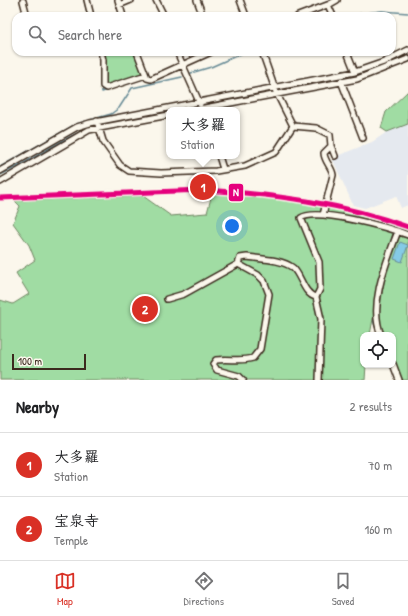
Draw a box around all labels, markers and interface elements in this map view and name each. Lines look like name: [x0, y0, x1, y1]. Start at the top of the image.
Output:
search box: [12, 12, 396, 56]
icon: search: [26, 23, 48, 45]
text: Search here: [58, 24, 122, 45]
popup: [166, 107, 240, 159]
text: 大多羅: [180, 114, 226, 135]
text: Station: [180, 135, 215, 153]
pin: 1: [190, 172, 216, 202]
line badge: N: [228, 183, 244, 202]
text: N: [233, 185, 239, 199]
your location: [222, 216, 242, 236]
pin: 2: [132, 294, 158, 324]
map controls: [360, 332, 396, 368]
button: locate: [360, 332, 396, 368]
scale bar: [12, 352, 86, 371]
text: 100 m: [18, 354, 42, 368]
text: Nearby: [16, 395, 59, 418]
text: 2 results: [350, 397, 392, 415]
text: 大多羅: [54, 446, 99, 467]
text: 1: [27, 456, 31, 474]
text: 70 m: [368, 456, 392, 474]
text: Station: [54, 467, 88, 485]
text: 宝泉寺: [54, 510, 99, 531]
text: 2: [26, 520, 32, 538]
text: 160 m: [364, 520, 392, 538]
text: Temple: [54, 531, 88, 549]
tab: Map: [54, 570, 76, 608]
tab: Directions: [184, 570, 224, 608]
tab: Saved: [332, 570, 354, 608]

